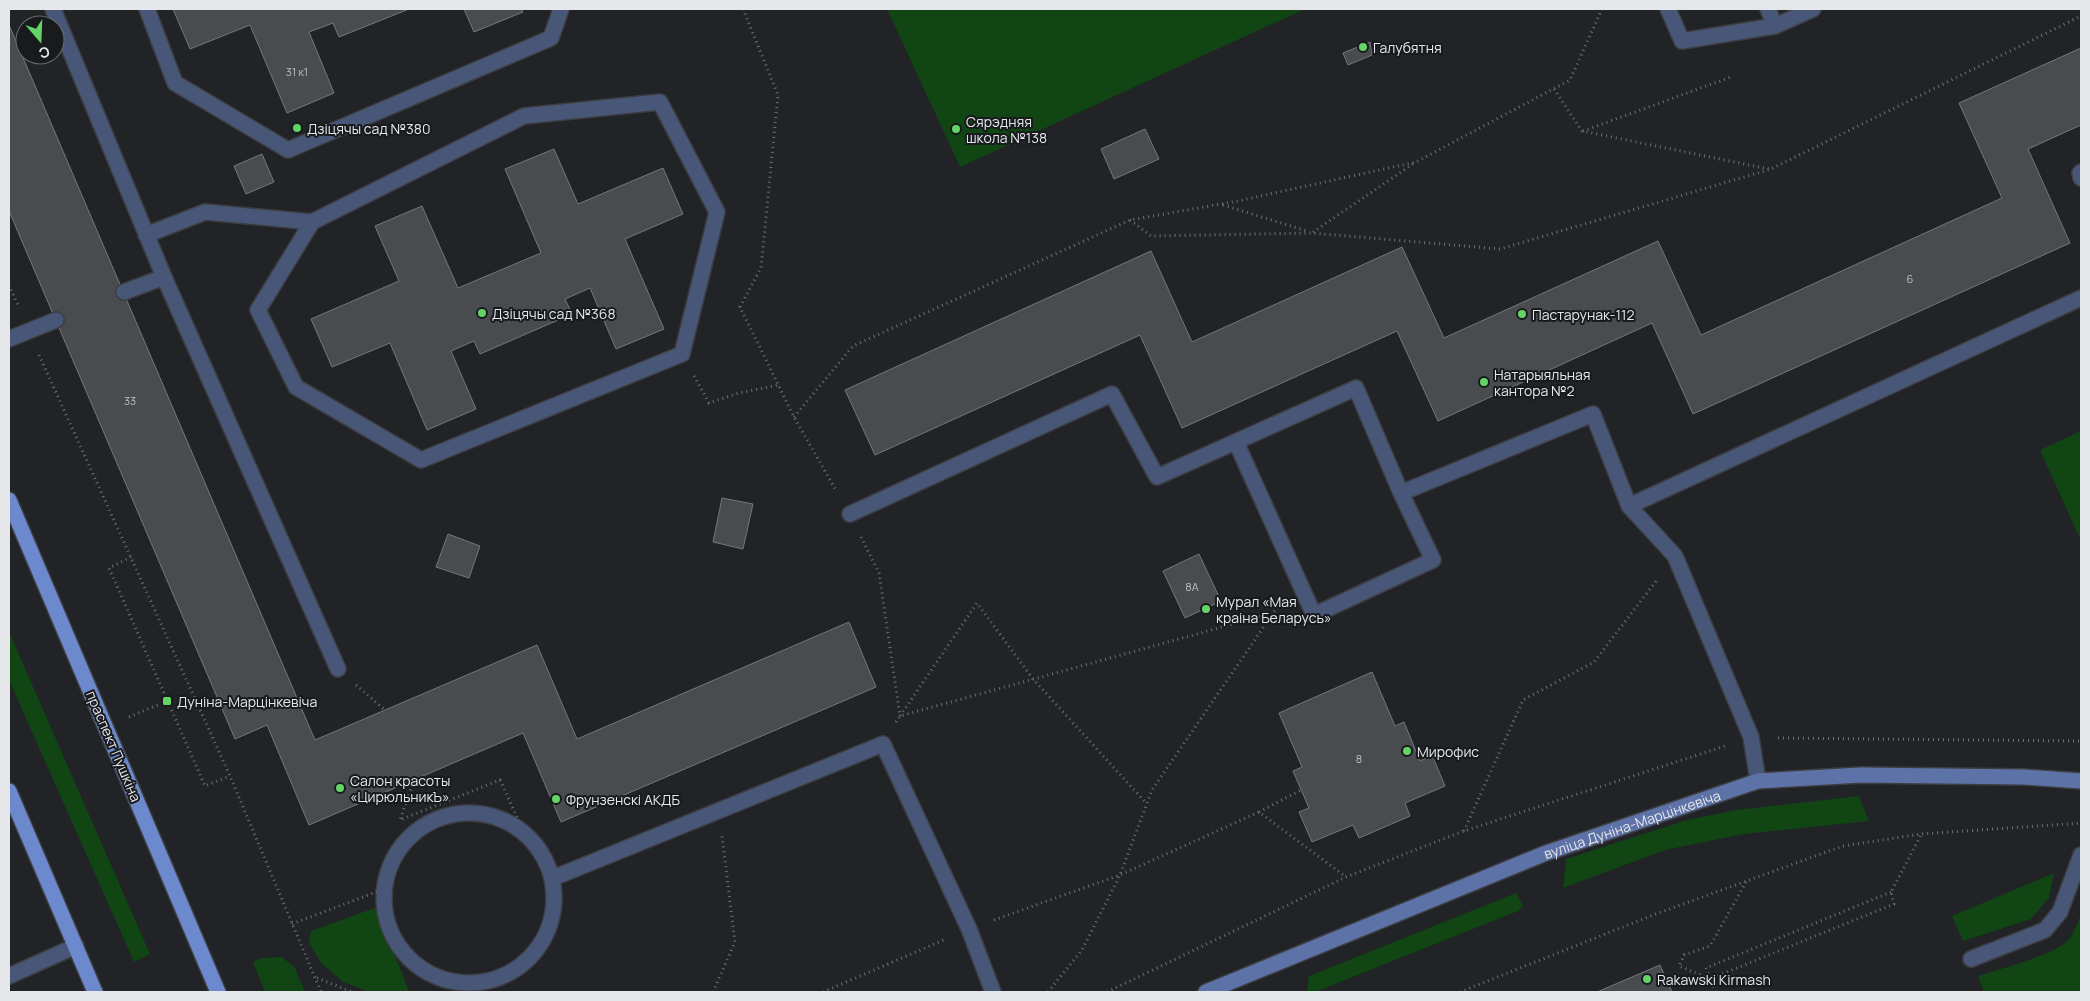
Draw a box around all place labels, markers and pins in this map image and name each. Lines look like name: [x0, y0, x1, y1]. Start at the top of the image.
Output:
place label: Галубятня: [1373, 38, 1442, 57]
marker: Галубятня: [1357, 41, 1369, 53]
place label: Сярэдняя школа №138: [966, 112, 1047, 147]
place label: Дзіцячы сад №380: [307, 119, 430, 138]
marker: Дзіцячы сад №380: [291, 122, 303, 134]
marker: Сярэдняя школа №138: [950, 123, 962, 135]
place label: Дзіцячы сад №368: [492, 304, 616, 323]
place label: Пастарунак-112: [1532, 305, 1634, 324]
marker: Дзіцячы сад №368: [476, 307, 488, 319]
marker: Пастарунак-112: [1516, 308, 1528, 320]
place label: Натарыяльная кантора №2: [1494, 365, 1590, 400]
marker: Натарыяльная кантора №2: [1478, 376, 1490, 388]
place label: Мурал «Мая краіна Беларусь»: [1216, 592, 1331, 627]
marker: Мурал «Мая краіна Беларусь»: [1200, 603, 1212, 615]
place label: Дуніна-Марцінкевіча: [177, 692, 317, 711]
marker: Дуніна-Марцінкевіча: [161, 695, 173, 707]
place label: Мирофис: [1417, 742, 1479, 761]
marker: Мирофис: [1401, 745, 1413, 757]
place label: Салон красоты «ЦирюльникЪ»: [350, 771, 450, 806]
marker: Салон красоты «ЦирюльникЪ»: [334, 782, 346, 794]
place label: Фрунзенскі АКДБ: [566, 790, 680, 809]
marker: Фрунзенскі АКДБ: [550, 793, 562, 805]
place label: Rakawski Kirmash: [1657, 970, 1771, 989]
marker: Rakawski Kirmash: [1641, 973, 1653, 985]

